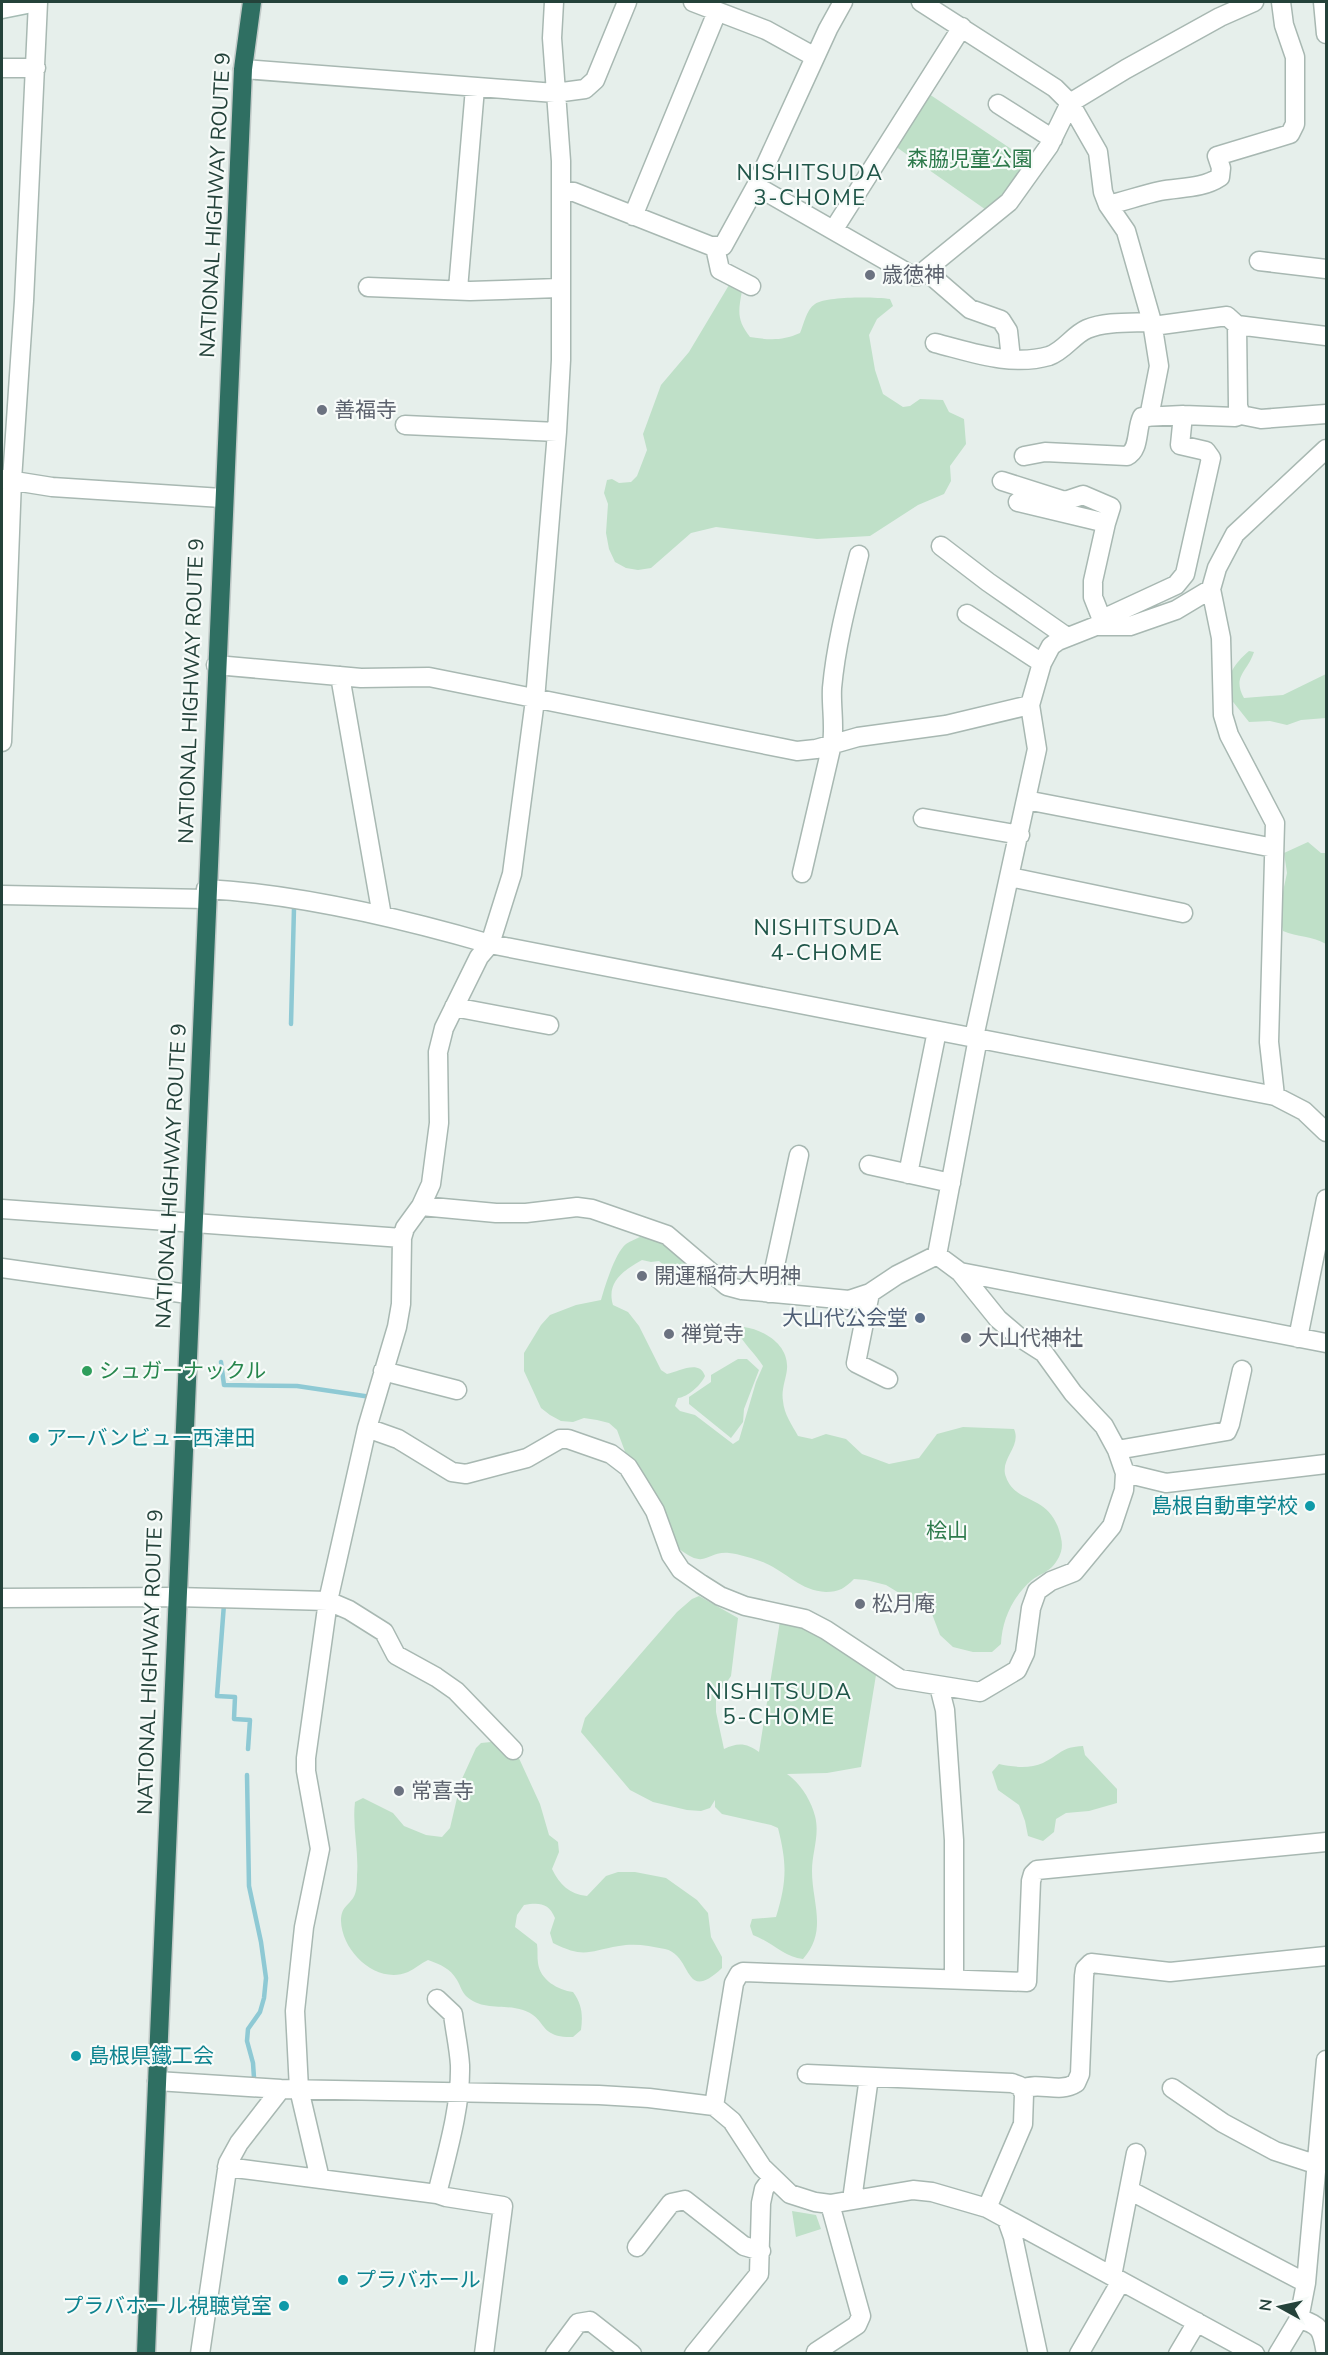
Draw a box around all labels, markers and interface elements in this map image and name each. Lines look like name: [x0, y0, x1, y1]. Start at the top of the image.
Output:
street label: NATIONAL HIGHWAY ROUTE 9: [193, 52, 237, 358]
park label: 森脇児童公園: [907, 145, 1033, 173]
district label: NISHITSUDA 3-CHOME: [736, 158, 884, 213]
place label: 歳徳神: [882, 261, 945, 289]
marker: 歳徳神: [863, 268, 877, 282]
place label: 善福寺: [334, 396, 397, 424]
marker: 善福寺: [315, 403, 329, 417]
street label: NATIONAL HIGHWAY ROUTE 9: [172, 538, 210, 844]
district label: NISHITSUDA 4-CHOME: [753, 913, 901, 968]
street label: NATIONAL HIGHWAY ROUTE 9: [149, 1023, 193, 1329]
place label: 開運稲荷大明神: [654, 1262, 801, 1290]
marker: 開運稲荷大明神: [635, 1269, 649, 1283]
place label: 大山代公会堂: [782, 1304, 908, 1332]
marker: 大山代公会堂: [913, 1311, 927, 1325]
place label: 禅覚寺: [681, 1320, 744, 1348]
place label: 大山代神社: [978, 1324, 1083, 1352]
marker: 禅覚寺: [662, 1327, 676, 1341]
marker: 大山代神社: [959, 1331, 973, 1345]
place label: シュガーナックル: [99, 1357, 266, 1385]
marker: シュガーナックル: [80, 1364, 94, 1378]
place label: アーバンビュー西津田: [46, 1424, 256, 1452]
marker: アーバンビュー西津田: [27, 1431, 41, 1445]
place label: 島根自動車学校: [1151, 1492, 1298, 1520]
marker: 島根自動車学校: [1303, 1499, 1317, 1513]
street label: NATIONAL HIGHWAY ROUTE 9: [131, 1509, 169, 1815]
park label: 桧山: [926, 1517, 968, 1545]
place label: 松月庵: [872, 1590, 935, 1618]
marker: 松月庵: [853, 1597, 867, 1611]
district label: NISHITSUDA 5-CHOME: [705, 1677, 853, 1732]
place label: 常喜寺: [411, 1777, 474, 1805]
marker: 常喜寺: [392, 1784, 406, 1798]
place label: 島根県鐵工会: [88, 2042, 214, 2070]
marker: 島根県鐵工会: [69, 2049, 83, 2063]
place label: プラバホール: [355, 2266, 481, 2294]
marker: プラバホール: [336, 2273, 350, 2287]
north arrow: [1250, 2277, 1310, 2337]
place label: プラバホール視聴覚室: [62, 2292, 272, 2320]
text: N: [1254, 2298, 1278, 2313]
marker: プラバホール視聴覚室: [277, 2299, 291, 2313]

